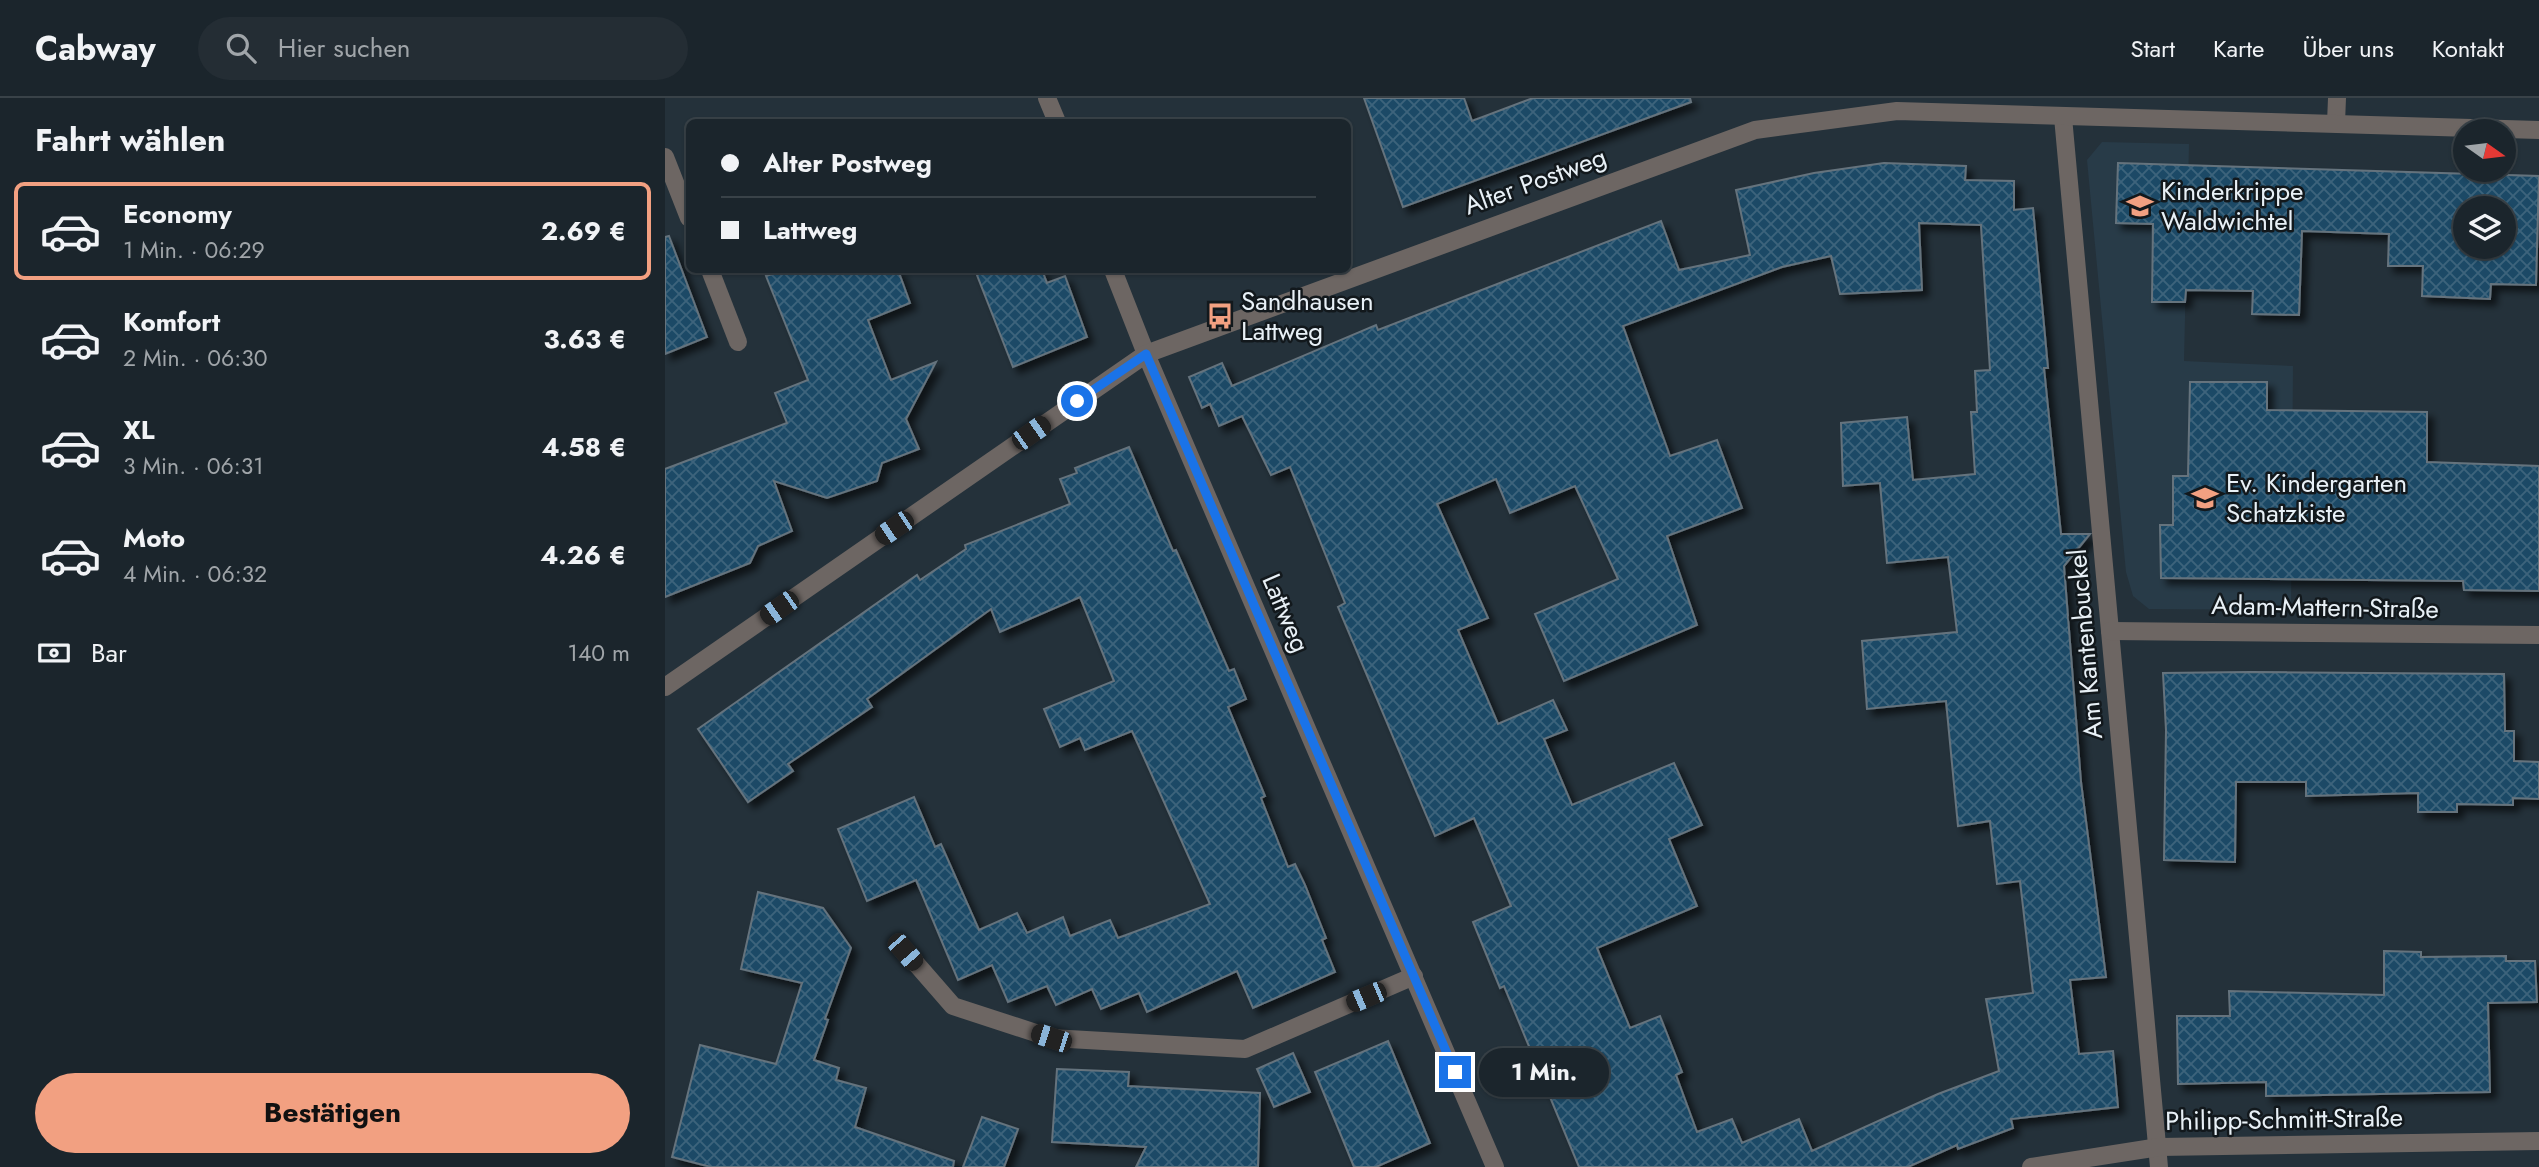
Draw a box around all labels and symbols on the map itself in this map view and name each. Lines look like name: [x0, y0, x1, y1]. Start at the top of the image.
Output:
north arrow: [2453, 119, 2517, 182]
street label: Alter Postweg: [1458, 138, 1612, 224]
place label: Kinderkrippe Waldwichtel: [2161, 172, 2303, 240]
school or university icon: Kinderkrippe Waldwichtel: [2125, 191, 2155, 221]
place label: Sandhausen Lattweg: [1241, 282, 1374, 350]
bus stop icon: Sandhausen Lattweg: [1205, 301, 1235, 331]
route start: [1061, 385, 1093, 417]
car: [1008, 412, 1055, 454]
place label: Ev. Kindergarten Schatzkiste: [2226, 464, 2407, 532]
school or university icon: Ev. Kindergarten Schatzkiste: [2190, 483, 2220, 513]
car: [871, 508, 918, 548]
street label: Am Kantenbuckel: [2058, 547, 2112, 741]
street label: Lattweg: [1252, 568, 1320, 658]
street label: Adam-Mattern-Straße: [2211, 586, 2439, 628]
car: [756, 587, 803, 629]
car: [884, 929, 927, 975]
car: [1343, 979, 1390, 1015]
car: [1028, 1022, 1075, 1054]
callout: 1 Min.: [1479, 1048, 1609, 1096]
route end: [1439, 1056, 1471, 1088]
street label: Philipp-Schmitt-Straße: [2165, 1098, 2403, 1140]

